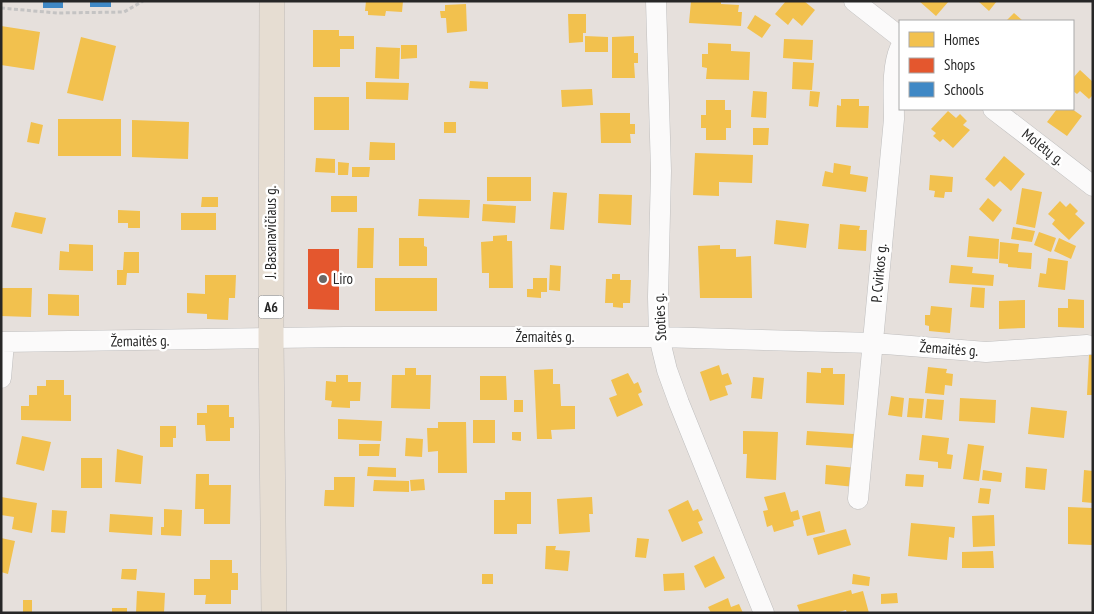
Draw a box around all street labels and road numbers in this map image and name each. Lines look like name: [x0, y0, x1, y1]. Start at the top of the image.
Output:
street label: Molėtų g.: [1018, 124, 1069, 169]
street label: J. Basanavičiaus g.: [261, 185, 280, 279]
street label: P. Cvirkos g.: [866, 242, 891, 303]
street label: Stoties g.: [649, 292, 670, 341]
road number: A6: [258, 296, 284, 318]
street label: Žemaitės g.: [516, 327, 575, 346]
street label: Žemaitės g.: [110, 330, 170, 351]
street label: Žemaitės g.: [919, 337, 979, 360]

